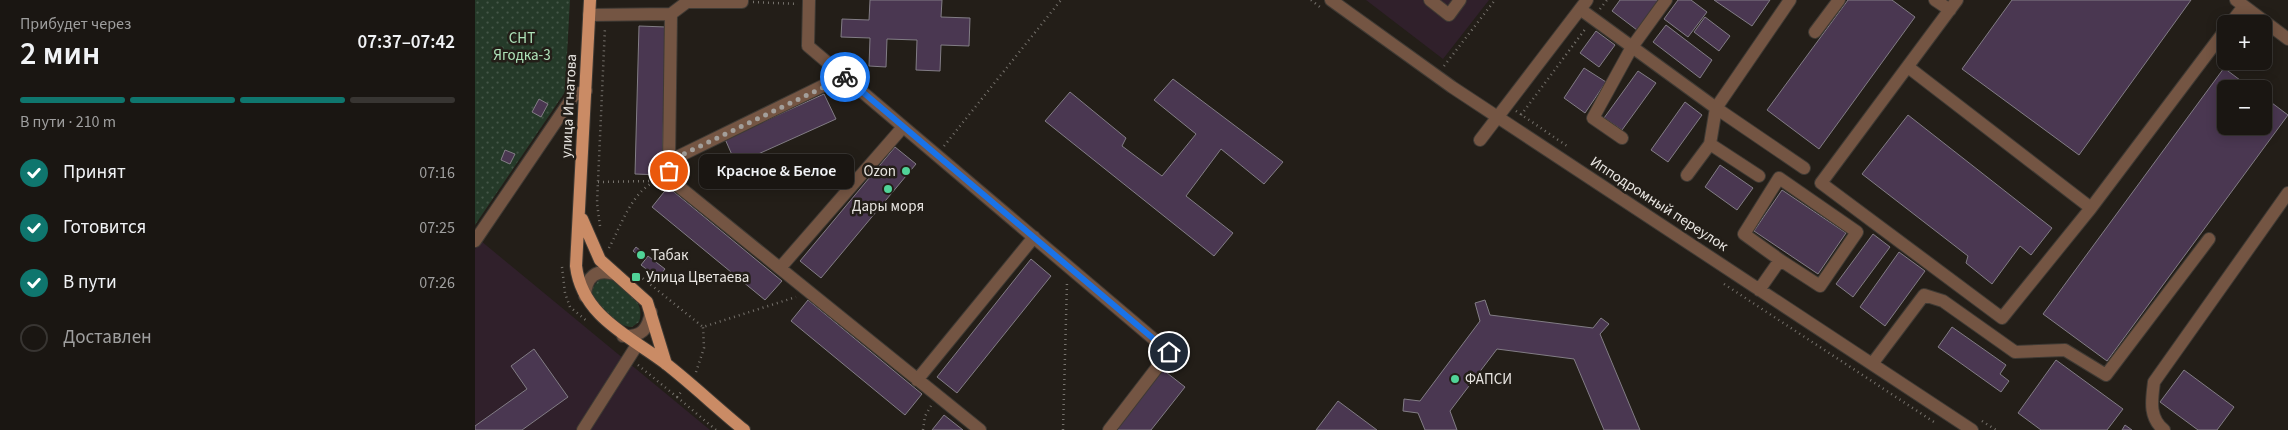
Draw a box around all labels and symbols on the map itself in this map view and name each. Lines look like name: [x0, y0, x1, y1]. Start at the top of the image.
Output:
park label: СНТ Ягодка-3: [493, 28, 551, 66]
courier: [820, 52, 870, 102]
street label: улица Игнатова: [556, 53, 582, 159]
pin: [648, 150, 690, 192]
street label: Ипподромный переулок: [1586, 151, 1733, 257]
callout: Красное & Белое: [699, 154, 854, 188]
place label: Ozon: [864, 161, 896, 182]
marker: Ozon: [900, 165, 912, 177]
marker: Дары моря: [882, 183, 894, 195]
place label: Дары моря: [852, 196, 924, 217]
place label: Табак: [651, 245, 689, 266]
marker: Табак: [635, 249, 647, 261]
place label: Улица Цветаева: [646, 267, 749, 288]
marker: Улица Цветаева: [630, 271, 642, 283]
pin: [1148, 331, 1190, 373]
place label: ФАПСИ: [1465, 369, 1512, 390]
marker: ФАПСИ: [1449, 373, 1461, 385]

